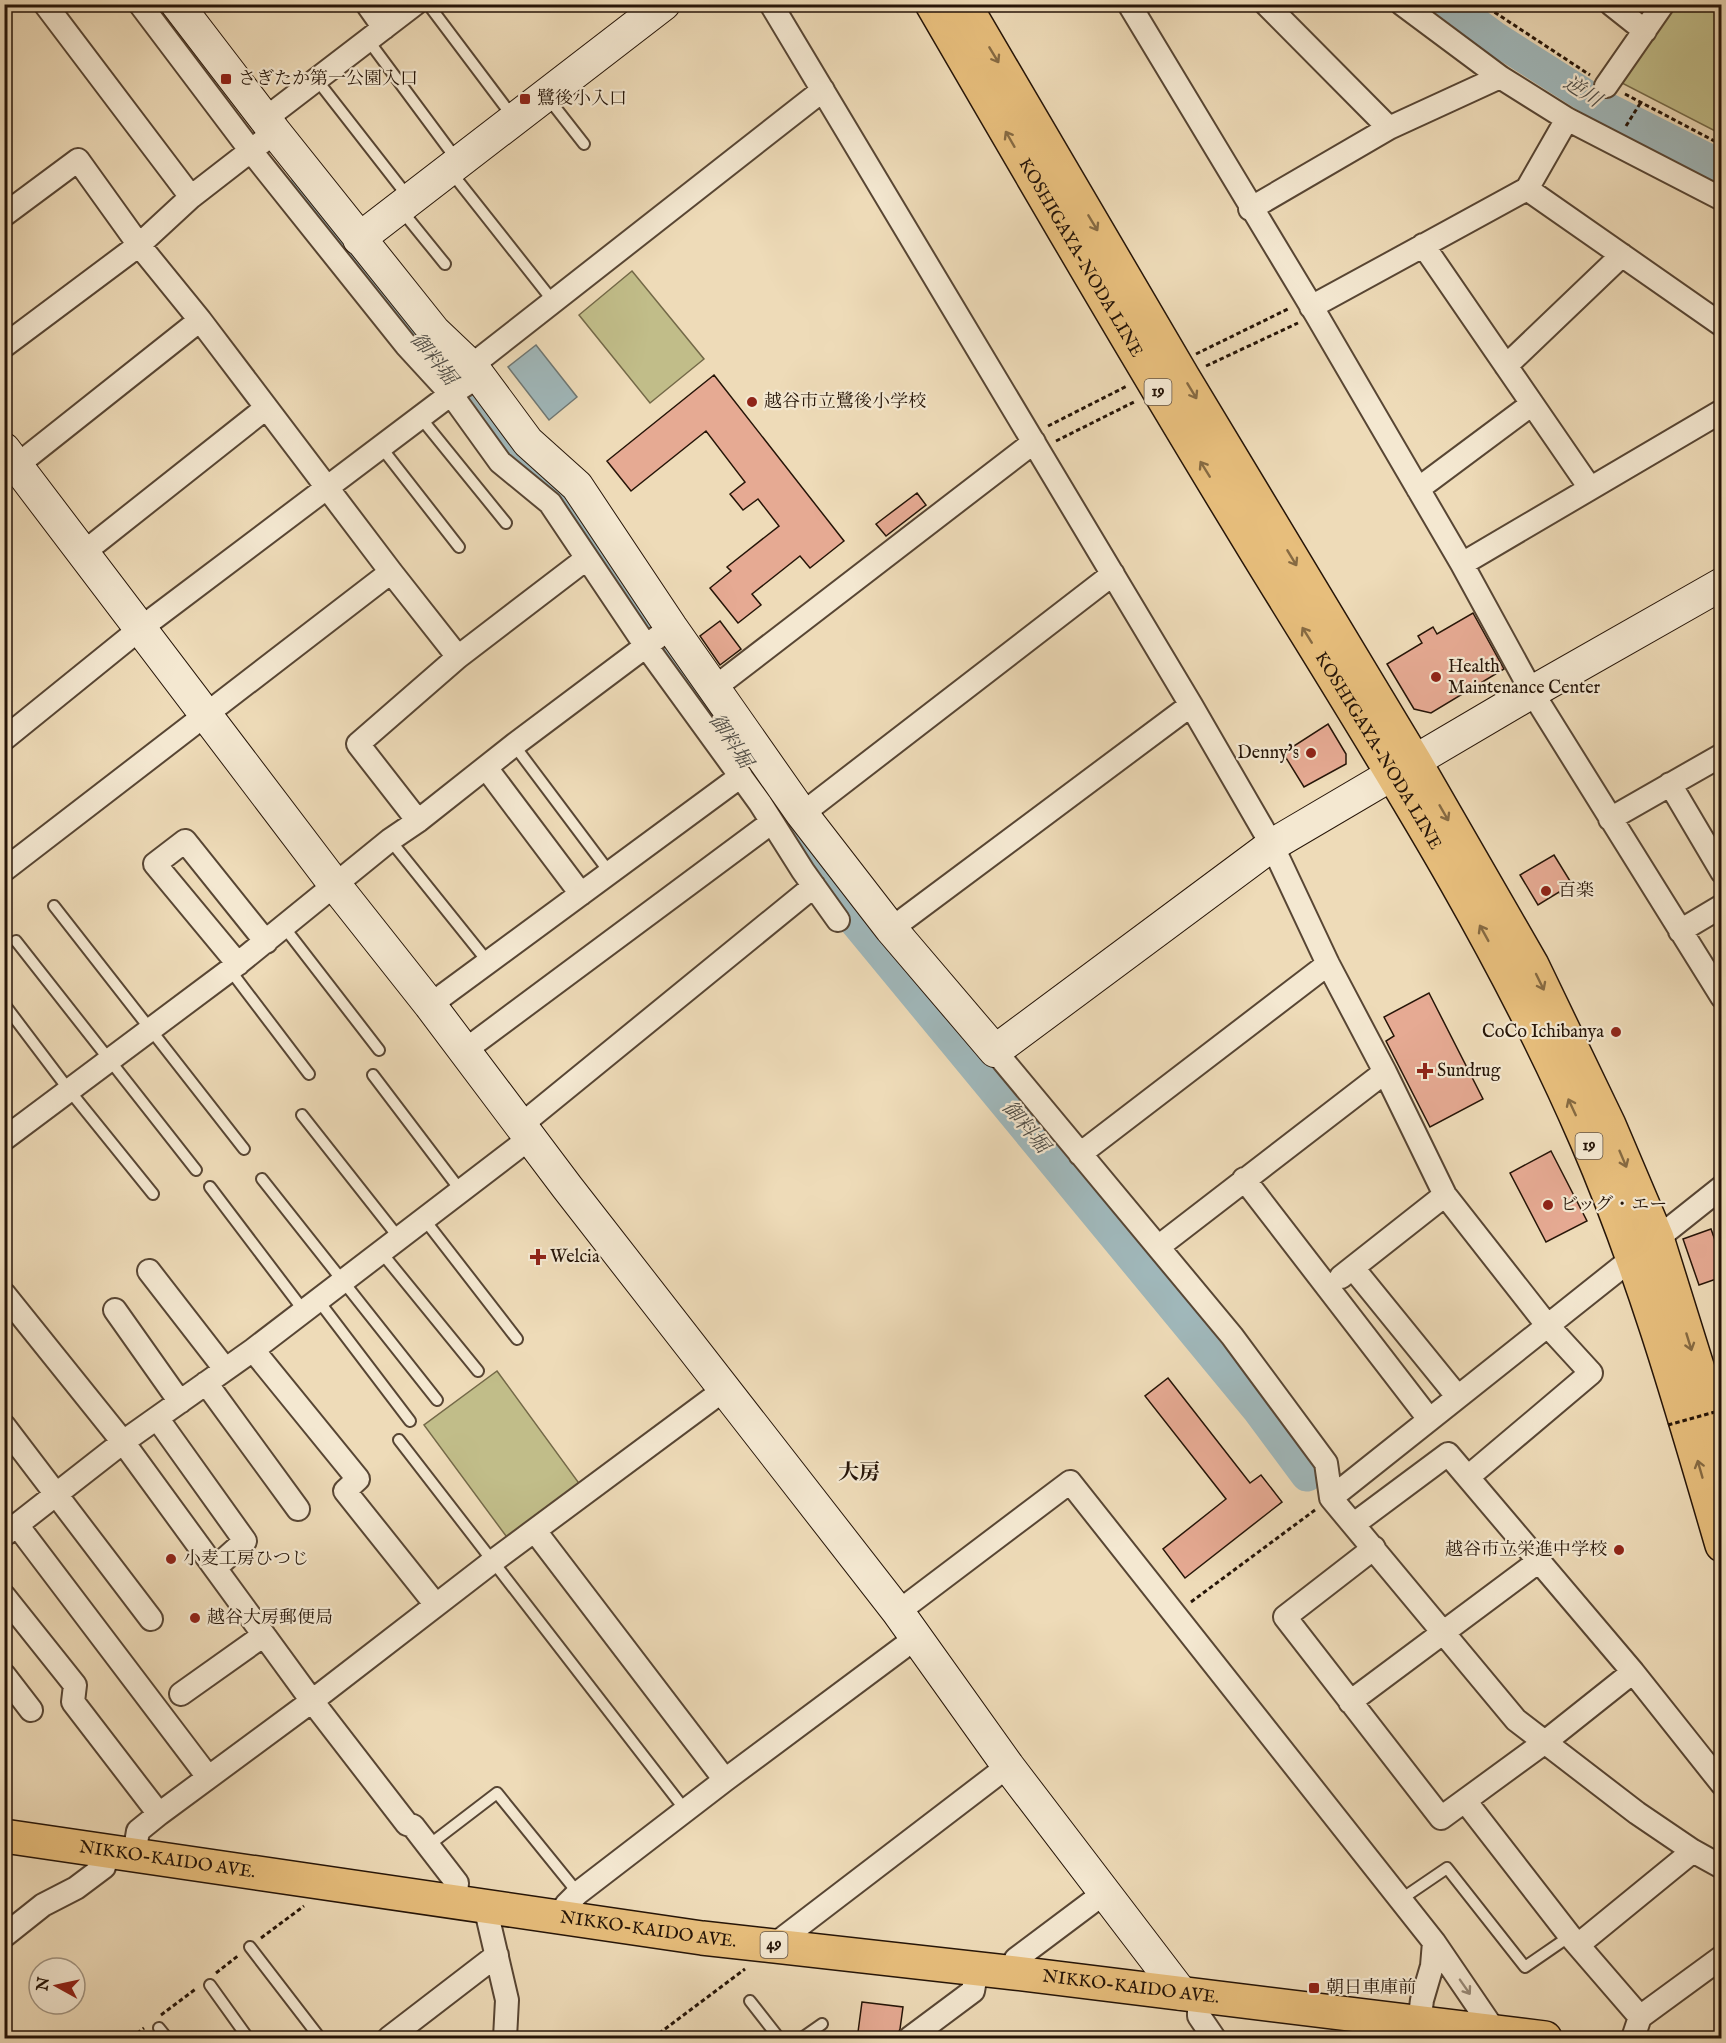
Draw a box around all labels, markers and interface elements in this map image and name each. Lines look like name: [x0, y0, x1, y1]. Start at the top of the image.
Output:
one-way arrow: [988, 46, 1000, 63]
place label: さぎたか第一公園入口: [238, 68, 418, 91]
water label: 逆川: [1558, 71, 1607, 114]
marker: さぎたか第一公園入口: [219, 72, 233, 86]
place label: 鷺後小入口: [537, 88, 627, 111]
marker: 鷺後小入口: [518, 92, 532, 106]
one-way arrow: [1004, 131, 1016, 148]
street label: KOSHIGAYA-NODA LINE: [1013, 154, 1148, 362]
one-way arrow: [1087, 214, 1099, 231]
water label: 御料堀: [404, 328, 463, 393]
road number: 19: [1144, 379, 1172, 405]
one-way arrow: [1186, 382, 1198, 399]
place label: 越谷市立鷺後小学校: [764, 391, 926, 414]
marker: 越谷市立鷺後小学校: [745, 395, 759, 409]
one-way arrow: [1199, 461, 1211, 478]
one-way arrow: [1287, 549, 1299, 566]
one-way arrow: [1301, 627, 1313, 644]
street label: KOSHIGAYA-NODA LINE: [1309, 648, 1447, 854]
place label: Health Maintenance Center: [1448, 656, 1600, 700]
marker: Health Maintenance Center: [1429, 670, 1443, 684]
water label: 御料堀: [703, 709, 759, 775]
place label: Denny's: [1237, 742, 1299, 765]
marker: Denny's: [1304, 746, 1318, 760]
one-way arrow: [1439, 804, 1451, 821]
place label: 百楽: [1558, 880, 1594, 903]
marker: 百楽: [1539, 884, 1553, 898]
one-way arrow: [1478, 925, 1490, 942]
one-way arrow: [1535, 973, 1547, 991]
place label: CoCo Ichibanya: [1482, 1021, 1604, 1044]
marker: CoCo Ichibanya: [1609, 1025, 1623, 1039]
place label: Sundrug: [1437, 1060, 1501, 1083]
marker: Sundrug: [1418, 1064, 1432, 1078]
water label: 御料堀: [996, 1096, 1056, 1160]
one-way arrow: [1565, 1099, 1577, 1117]
road number: 19: [1576, 1133, 1602, 1159]
one-way arrow: [1618, 1149, 1629, 1168]
place label: ビッグ・エー: [1560, 1194, 1667, 1217]
marker: ビッグ・エー: [1541, 1198, 1555, 1212]
place label: Welcia: [550, 1246, 600, 1269]
marker: Welcia: [531, 1250, 545, 1264]
one-way arrow: [1684, 1332, 1695, 1351]
district label: 大房: [838, 1460, 880, 1487]
one-way arrow: [1694, 1460, 1705, 1479]
place label: 越谷市立栄進中学校: [1445, 1539, 1607, 1562]
marker: 越谷市立栄進中学校: [1612, 1543, 1626, 1557]
place label: 小麦工房ひつじ: [183, 1548, 309, 1571]
marker: 小麦工房ひつじ: [164, 1552, 178, 1566]
place label: 越谷大房郵便局: [207, 1607, 333, 1630]
marker: 越谷大房郵便局: [188, 1611, 202, 1625]
street label: NIKKO-KAIDO AVE.: [77, 1836, 257, 1884]
street label: NIKKO-KAIDO AVE.: [558, 1906, 738, 1953]
road number: 49: [760, 1932, 788, 1958]
north arrow: [27, 1956, 87, 2016]
street label: NIKKO-KAIDO AVE.: [1041, 1965, 1221, 2009]
text: N: [33, 1976, 55, 1993]
place label: 朝日車庫前: [1326, 1977, 1416, 2000]
one-way arrow: [1459, 1979, 1471, 1995]
marker: 朝日車庫前: [1307, 1981, 1321, 1995]

